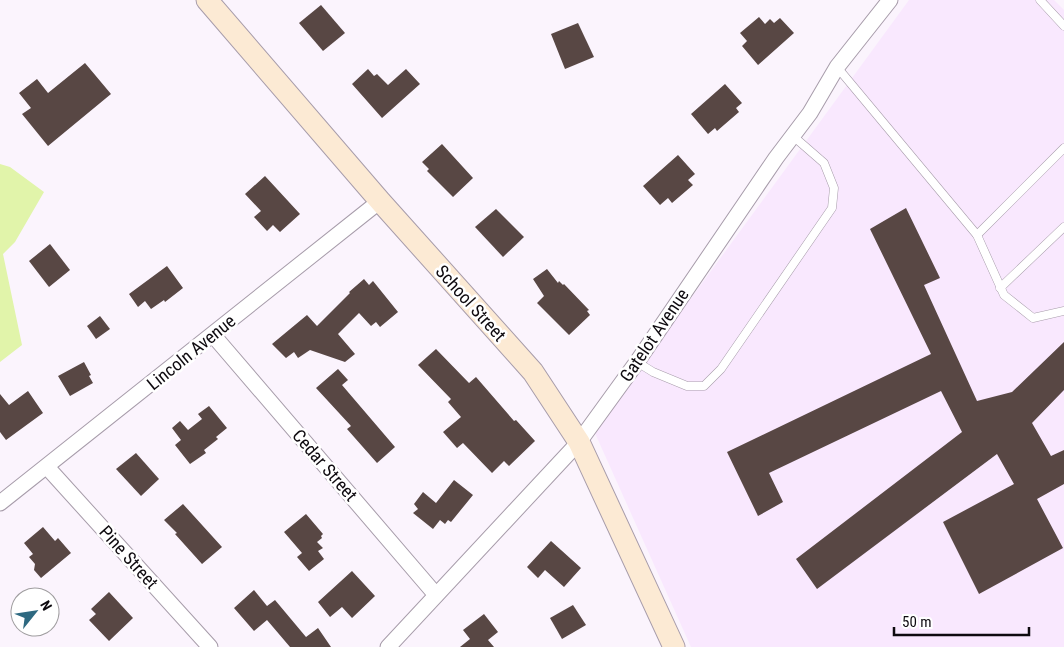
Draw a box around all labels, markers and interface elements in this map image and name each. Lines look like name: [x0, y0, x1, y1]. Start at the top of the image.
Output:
street label: School Street: [431, 261, 511, 345]
street label: Gatelot Avenue: [615, 285, 693, 385]
street label: Lincoln Avenue: [143, 310, 239, 394]
street label: Cedar Street: [288, 425, 362, 505]
street label: Pine Street: [95, 521, 163, 593]
north arrow: [10, 587, 60, 637]
text: N: [37, 598, 55, 613]
scale bar: [894, 604, 1029, 636]
text: 50 m: [902, 613, 932, 631]

